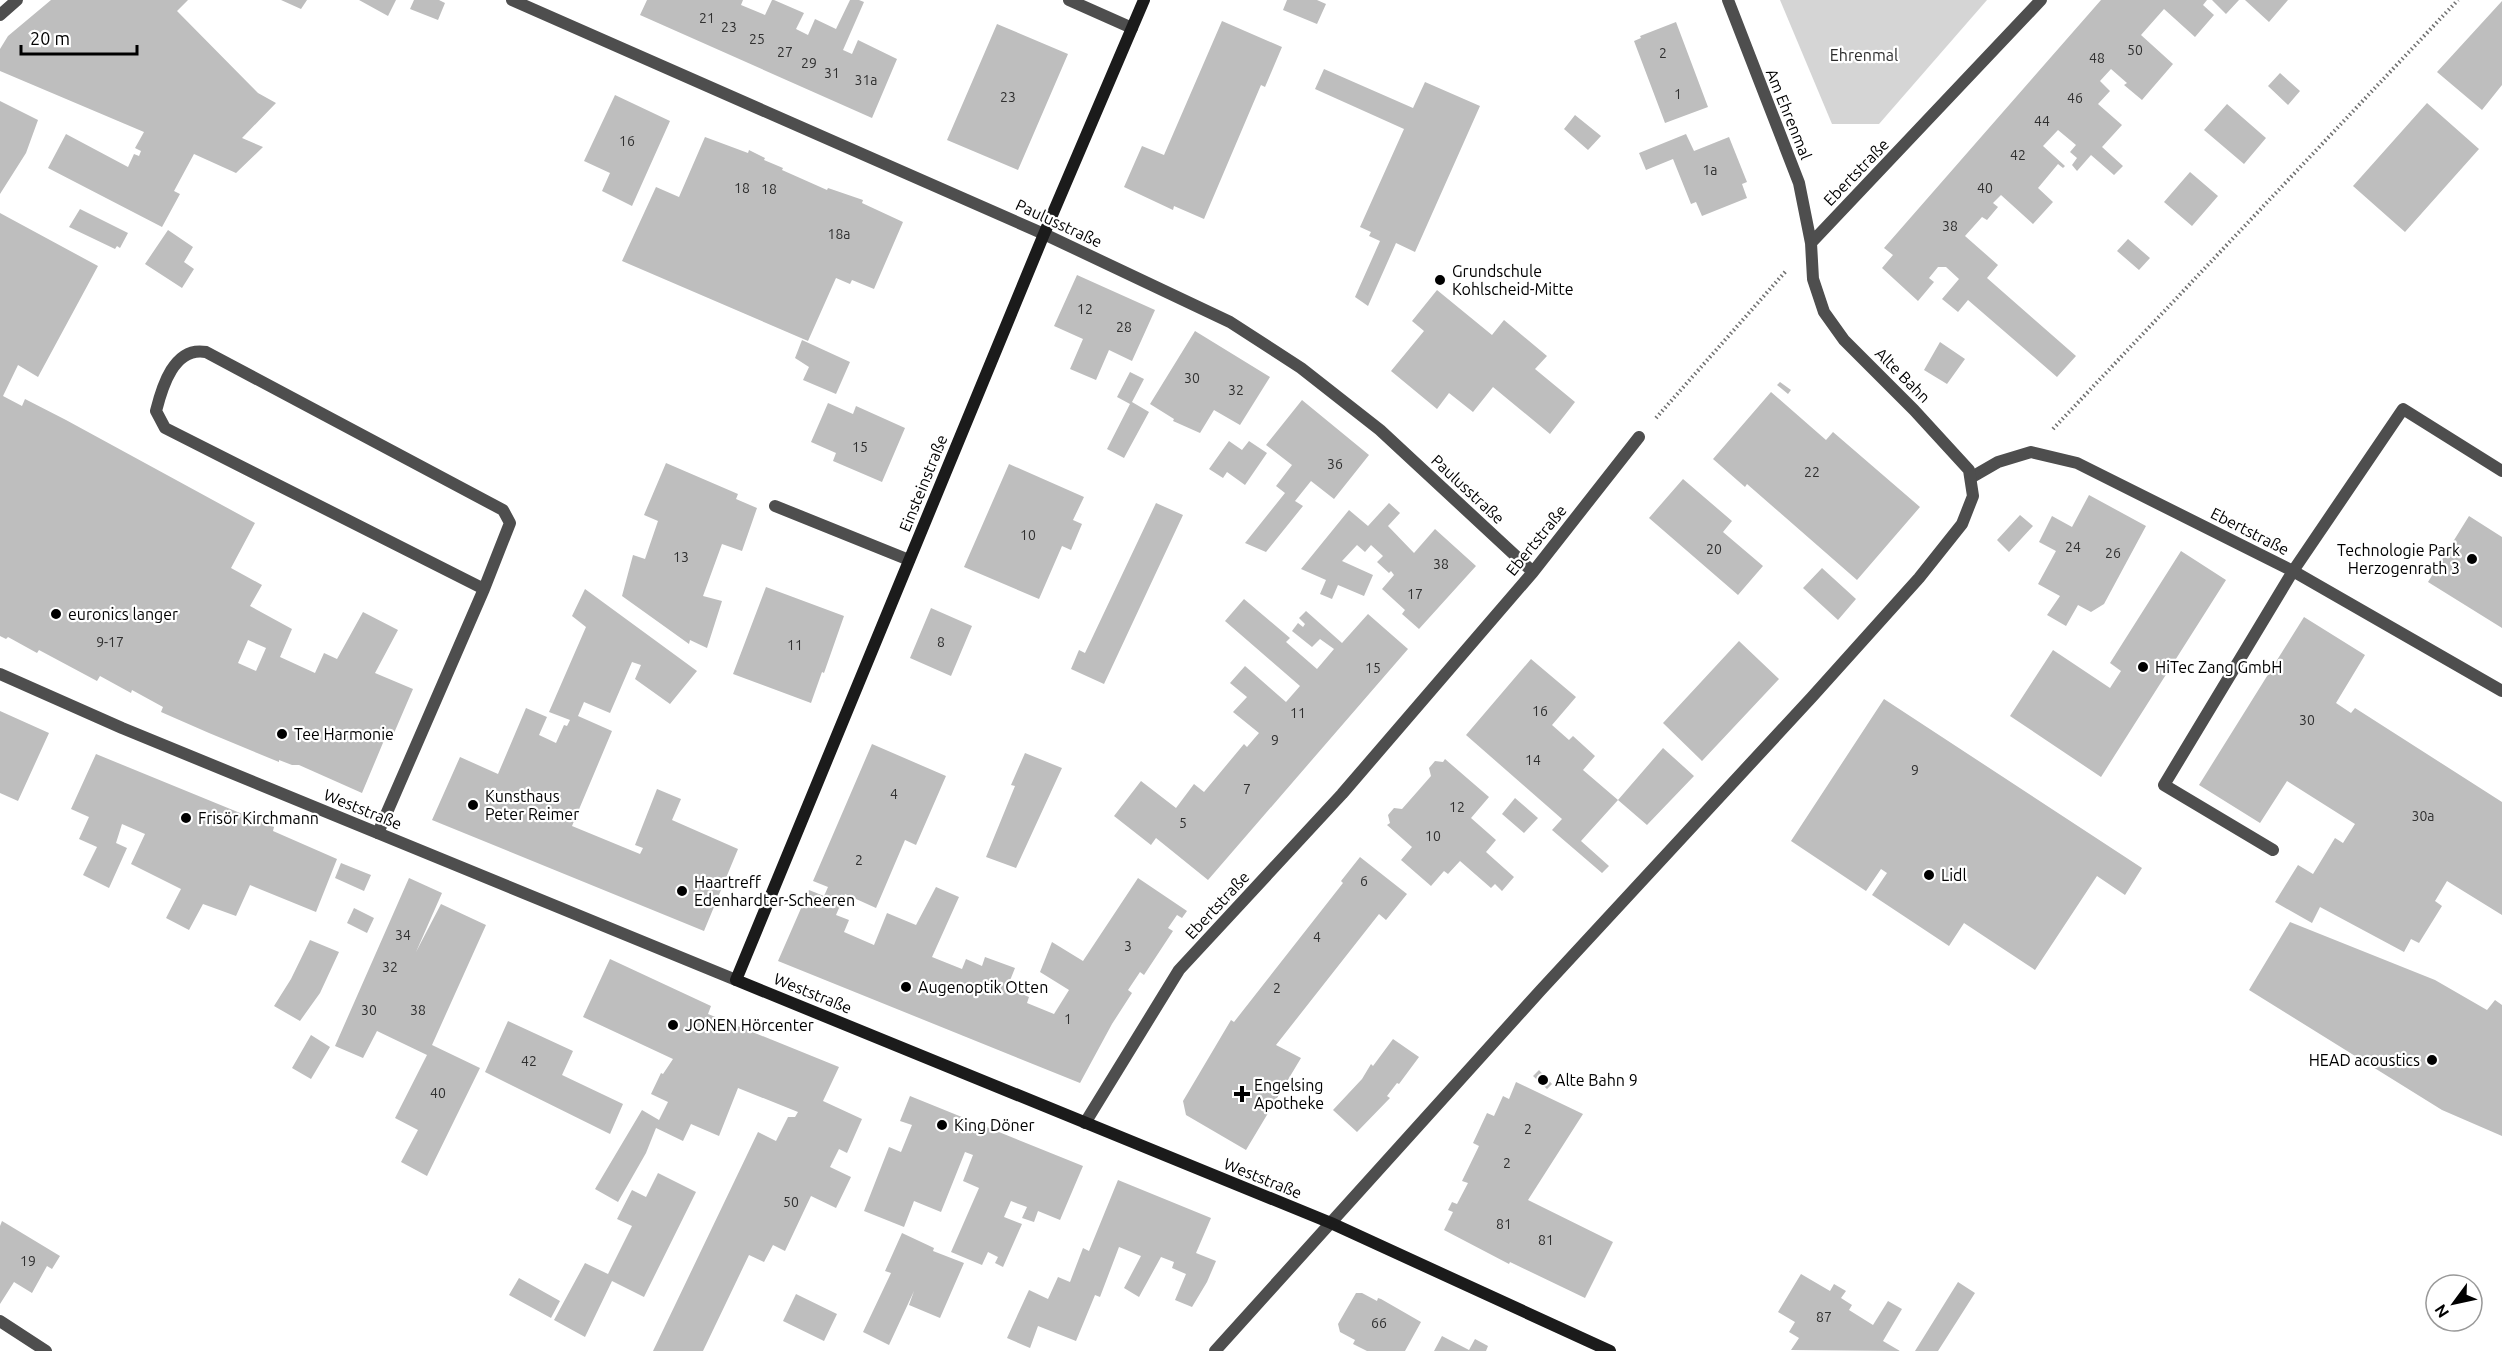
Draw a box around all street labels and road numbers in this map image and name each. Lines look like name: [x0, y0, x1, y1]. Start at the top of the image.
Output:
street label: Am Ehrenmal: [1763, 66, 1815, 162]
street label: Ebertstraße: [1820, 135, 1892, 209]
street label: Paulusstraße: [1013, 195, 1105, 251]
street label: Alte Bahn: [1872, 344, 1934, 406]
street label: Einsteinstraße: [895, 432, 951, 534]
street label: Paulusstraße: [1428, 451, 1508, 527]
street label: Ebertstraße: [1502, 501, 1570, 579]
street label: Ebertstraße: [2208, 504, 2292, 558]
street label: Weststraße: [321, 785, 405, 833]
street label: Ebertstraße: [1181, 868, 1253, 942]
street label: Weststraße: [771, 969, 855, 1017]
street label: Weststraße: [1221, 1154, 1305, 1202]

